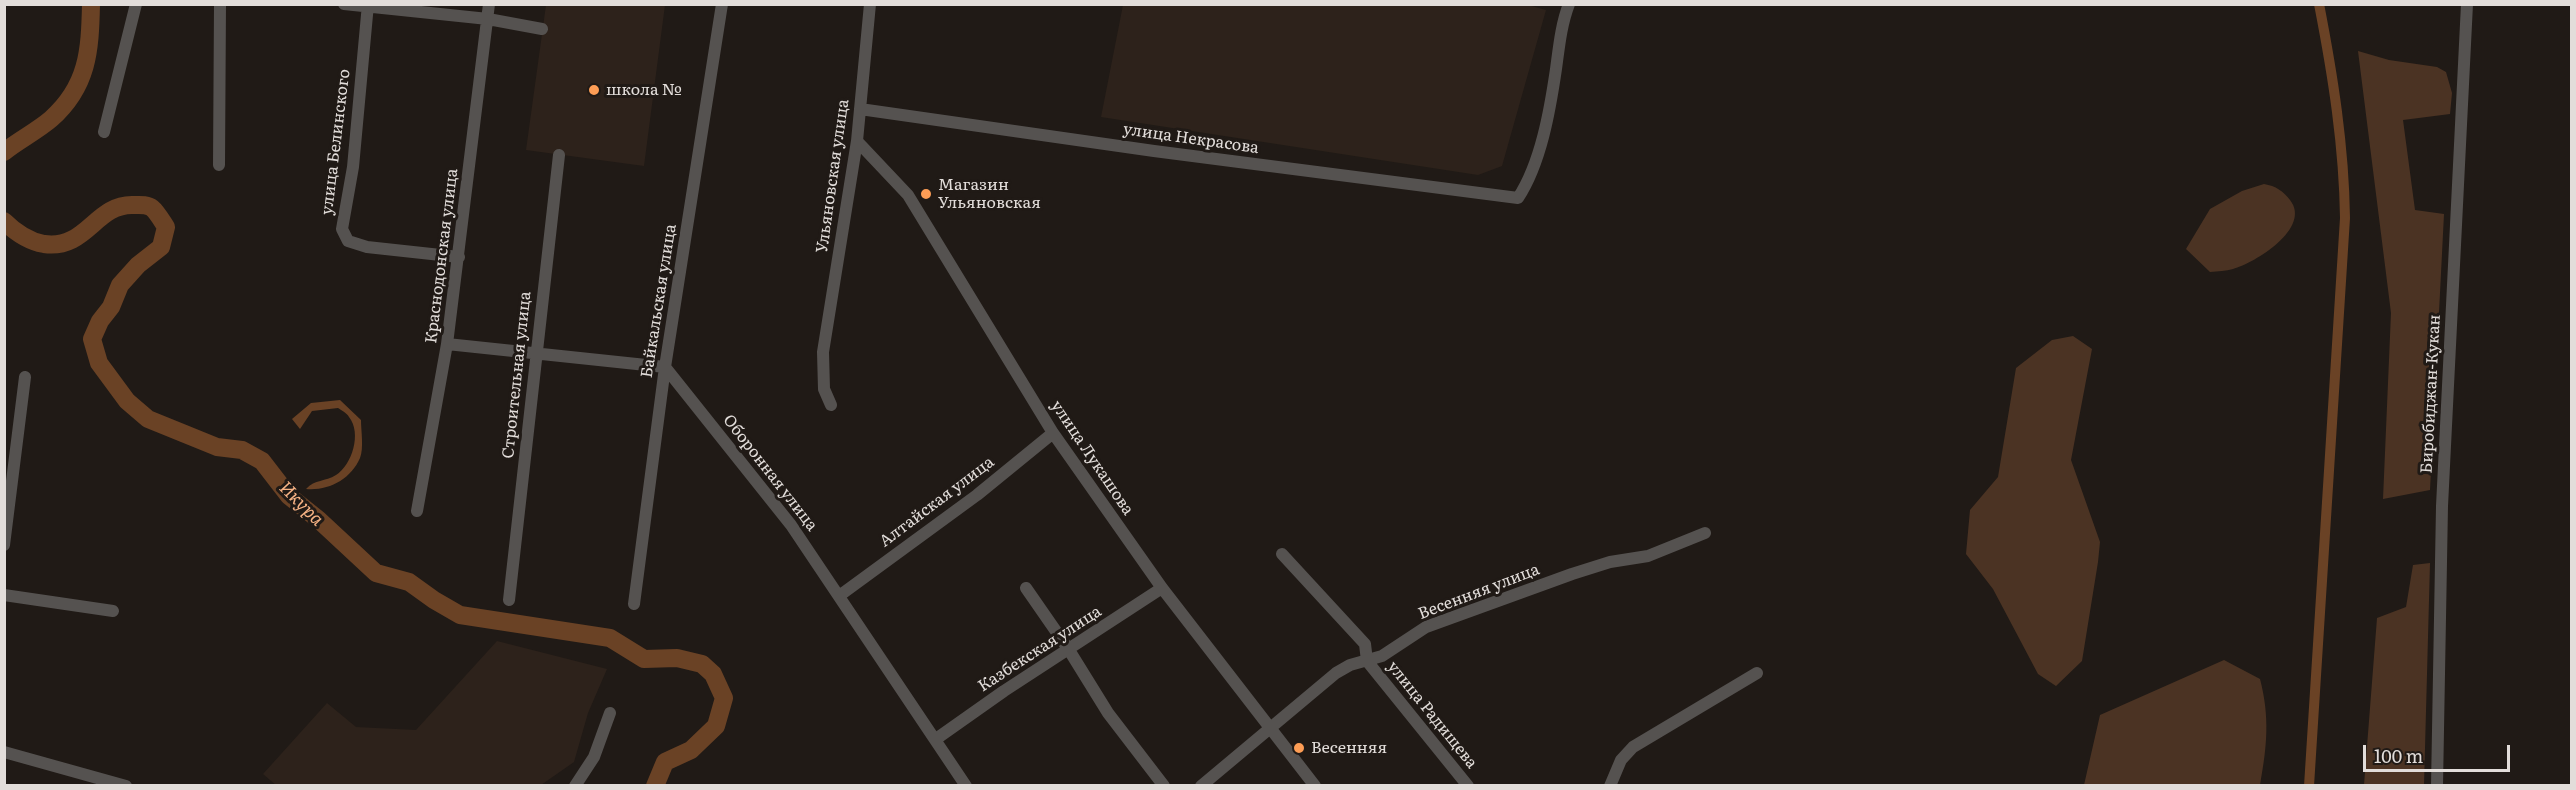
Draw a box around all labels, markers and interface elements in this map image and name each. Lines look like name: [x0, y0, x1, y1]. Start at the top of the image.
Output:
street label: улица Белинского: [318, 68, 354, 216]
place label: школа №: [606, 80, 682, 100]
marker: школа №: [587, 83, 601, 97]
street label: Ульяновская улица: [813, 98, 853, 254]
street label: улица Некрасова: [1122, 120, 1260, 158]
street label: Краснодонская улица: [422, 167, 462, 345]
place label: Магазин Ульяновская: [938, 175, 1041, 213]
marker: Магазин Ульяновская: [919, 187, 933, 201]
street label: Байкальская улица: [637, 223, 681, 379]
street label: Строительная улица: [499, 291, 535, 459]
street label: Биробиджан-Кукан: [2417, 314, 2445, 474]
street label: улица Лукашова: [1047, 397, 1137, 519]
street label: Оборонная улица: [719, 411, 821, 535]
street label: Алтайская улица: [876, 453, 998, 551]
water label: Икура: [274, 477, 328, 531]
street label: Весенняя улица: [1416, 560, 1542, 624]
street label: Казбекская улица: [975, 602, 1105, 696]
street label: улица Радищева: [1383, 658, 1481, 772]
scale bar: [2366, 733, 2513, 771]
place label: Весенняя: [1311, 738, 1387, 758]
marker: Весенняя: [1292, 741, 1306, 755]
text: 100 m: [2374, 742, 2423, 769]

